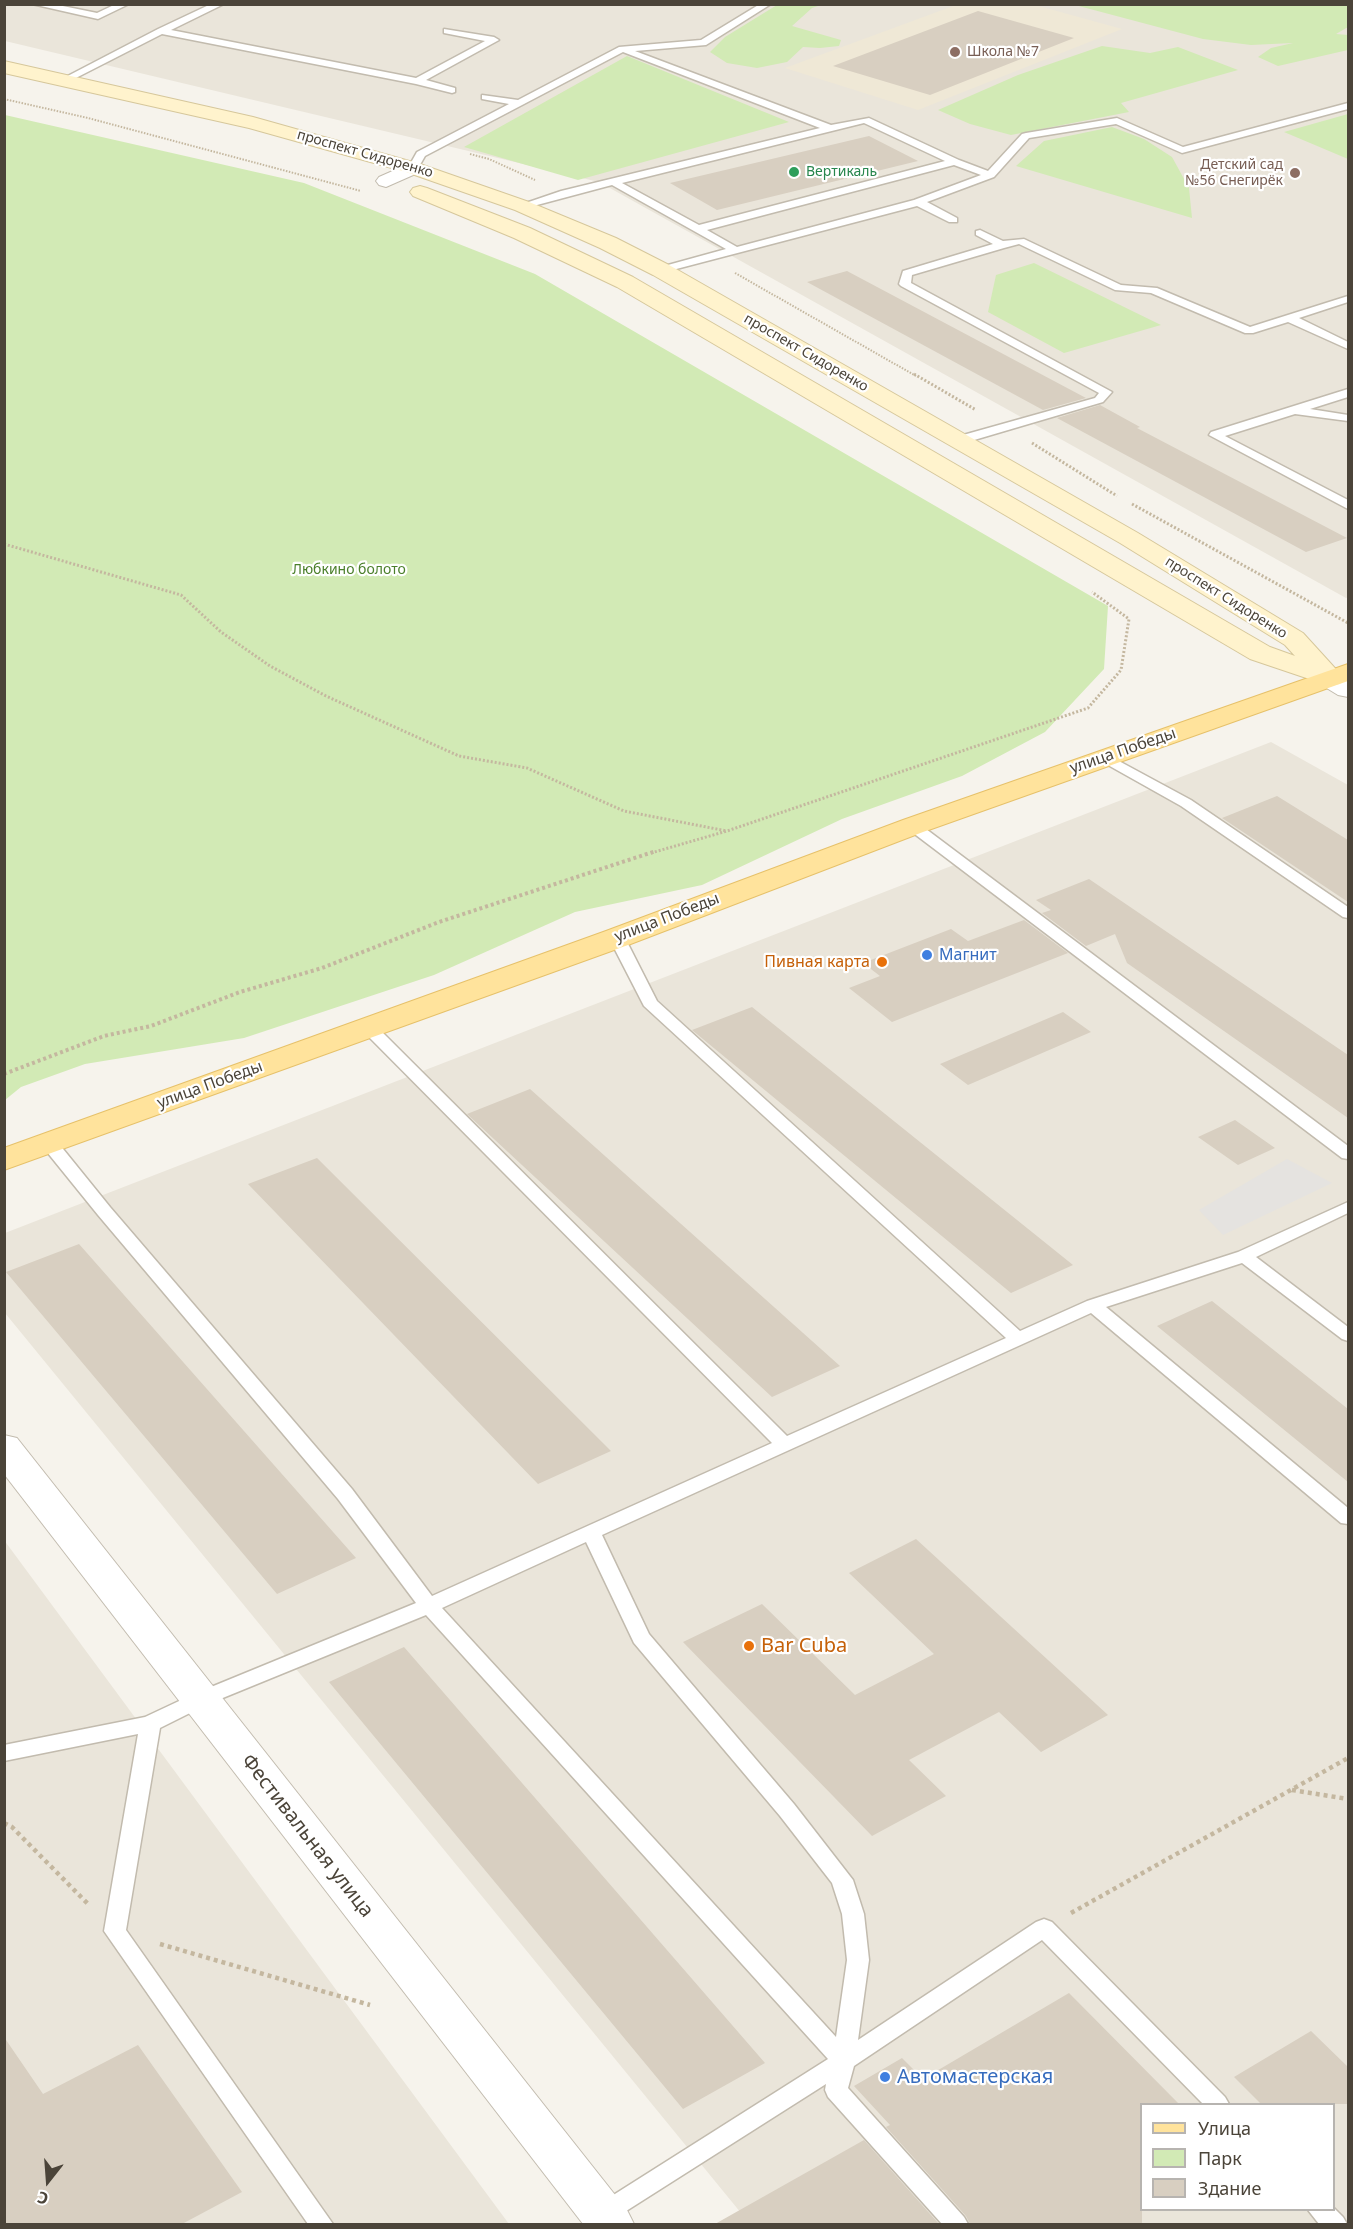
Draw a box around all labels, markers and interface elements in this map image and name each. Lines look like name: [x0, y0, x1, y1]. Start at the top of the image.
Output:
place label: Школа №7: [967, 44, 1039, 60]
marker: Школа №7: [948, 45, 962, 59]
street label: проспект Сидоренко: [295, 127, 435, 181]
place label: Детский сад №56 Снегирёк: [1185, 157, 1283, 190]
place label: Вертикаль: [806, 164, 877, 180]
marker: Вертикаль: [787, 165, 801, 179]
marker: Детский сад №56 Снегирёк: [1288, 166, 1302, 180]
street label: проспект Сидоренко: [741, 311, 871, 395]
street label: проспект Сидоренко: [1162, 554, 1290, 642]
park label: Любкино болото: [292, 562, 406, 578]
street label: улица Победы: [1067, 724, 1179, 778]
street label: улица Победы: [612, 889, 722, 947]
place label: Магнит: [939, 945, 997, 965]
marker: Магнит: [920, 948, 934, 962]
place label: Пивная карта: [764, 952, 870, 972]
marker: Пивная карта: [875, 955, 889, 969]
street label: улица Победы: [155, 1057, 265, 1113]
place label: Bar Cuba: [761, 1634, 847, 1658]
marker: Bar Cuba: [742, 1639, 756, 1653]
street label: Фестивальная улица: [236, 1749, 378, 1923]
place label: Автомастерская: [897, 2065, 1053, 2089]
marker: Автомастерская: [878, 2070, 892, 2084]
legend: [1140, 2103, 1335, 2211]
text: Улица: [1198, 2116, 1251, 2140]
text: Парк: [1198, 2146, 1242, 2170]
north arrow: [18, 2151, 78, 2211]
text: Здание: [1198, 2176, 1261, 2200]
text: С: [35, 2186, 51, 2210]

